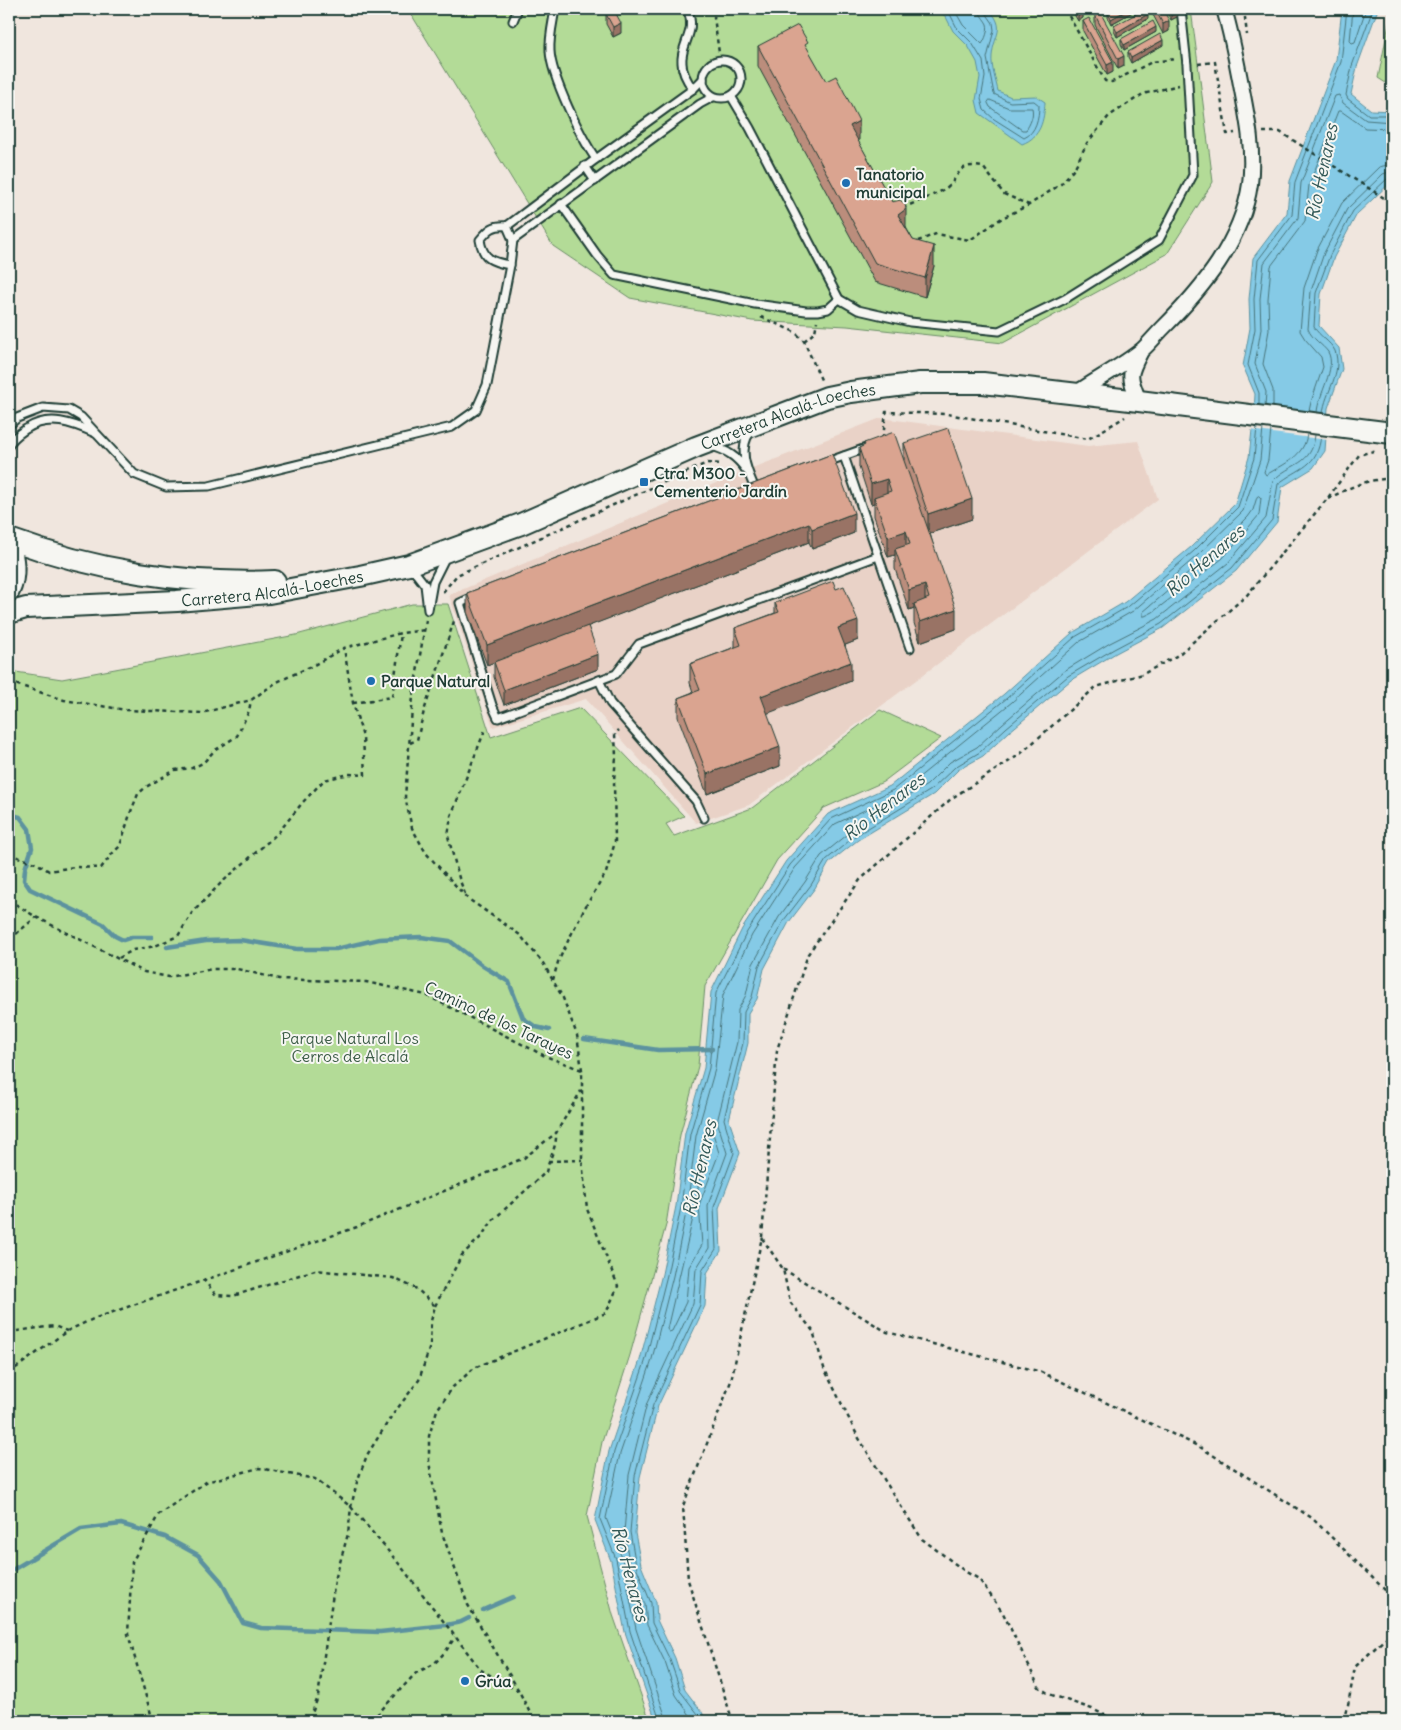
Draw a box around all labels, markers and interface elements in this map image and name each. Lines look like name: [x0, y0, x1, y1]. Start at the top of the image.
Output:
water label: Río Henares: [1300, 120, 1343, 222]
place label: Tanatorio municipal: [856, 164, 926, 203]
marker: Tanatorio municipal: [840, 177, 852, 189]
street label: Carretera Alcalá-Loeches: [698, 379, 877, 454]
place label: Ctra. M300 - Cementerio Jardín: [654, 463, 787, 501]
marker: Ctra. M300 - Cementerio Jardín: [638, 476, 650, 488]
water label: Río Henares: [1160, 519, 1250, 601]
street label: Carretera Alcalá-Loeches: [180, 566, 365, 611]
place label: Parque Natural: [381, 671, 490, 692]
marker: Parque Natural: [365, 675, 377, 687]
water label: Río Henares: [838, 766, 931, 846]
street label: Camino de los Tarayes: [422, 977, 576, 1063]
park label: Parque Natural Los Cerros de Alcalá: [281, 1028, 419, 1066]
water label: Río Henares: [677, 1116, 722, 1218]
water label: Río Henares: [607, 1524, 655, 1626]
place label: Grúa: [475, 1671, 512, 1691]
marker: Grúa: [459, 1675, 471, 1687]

